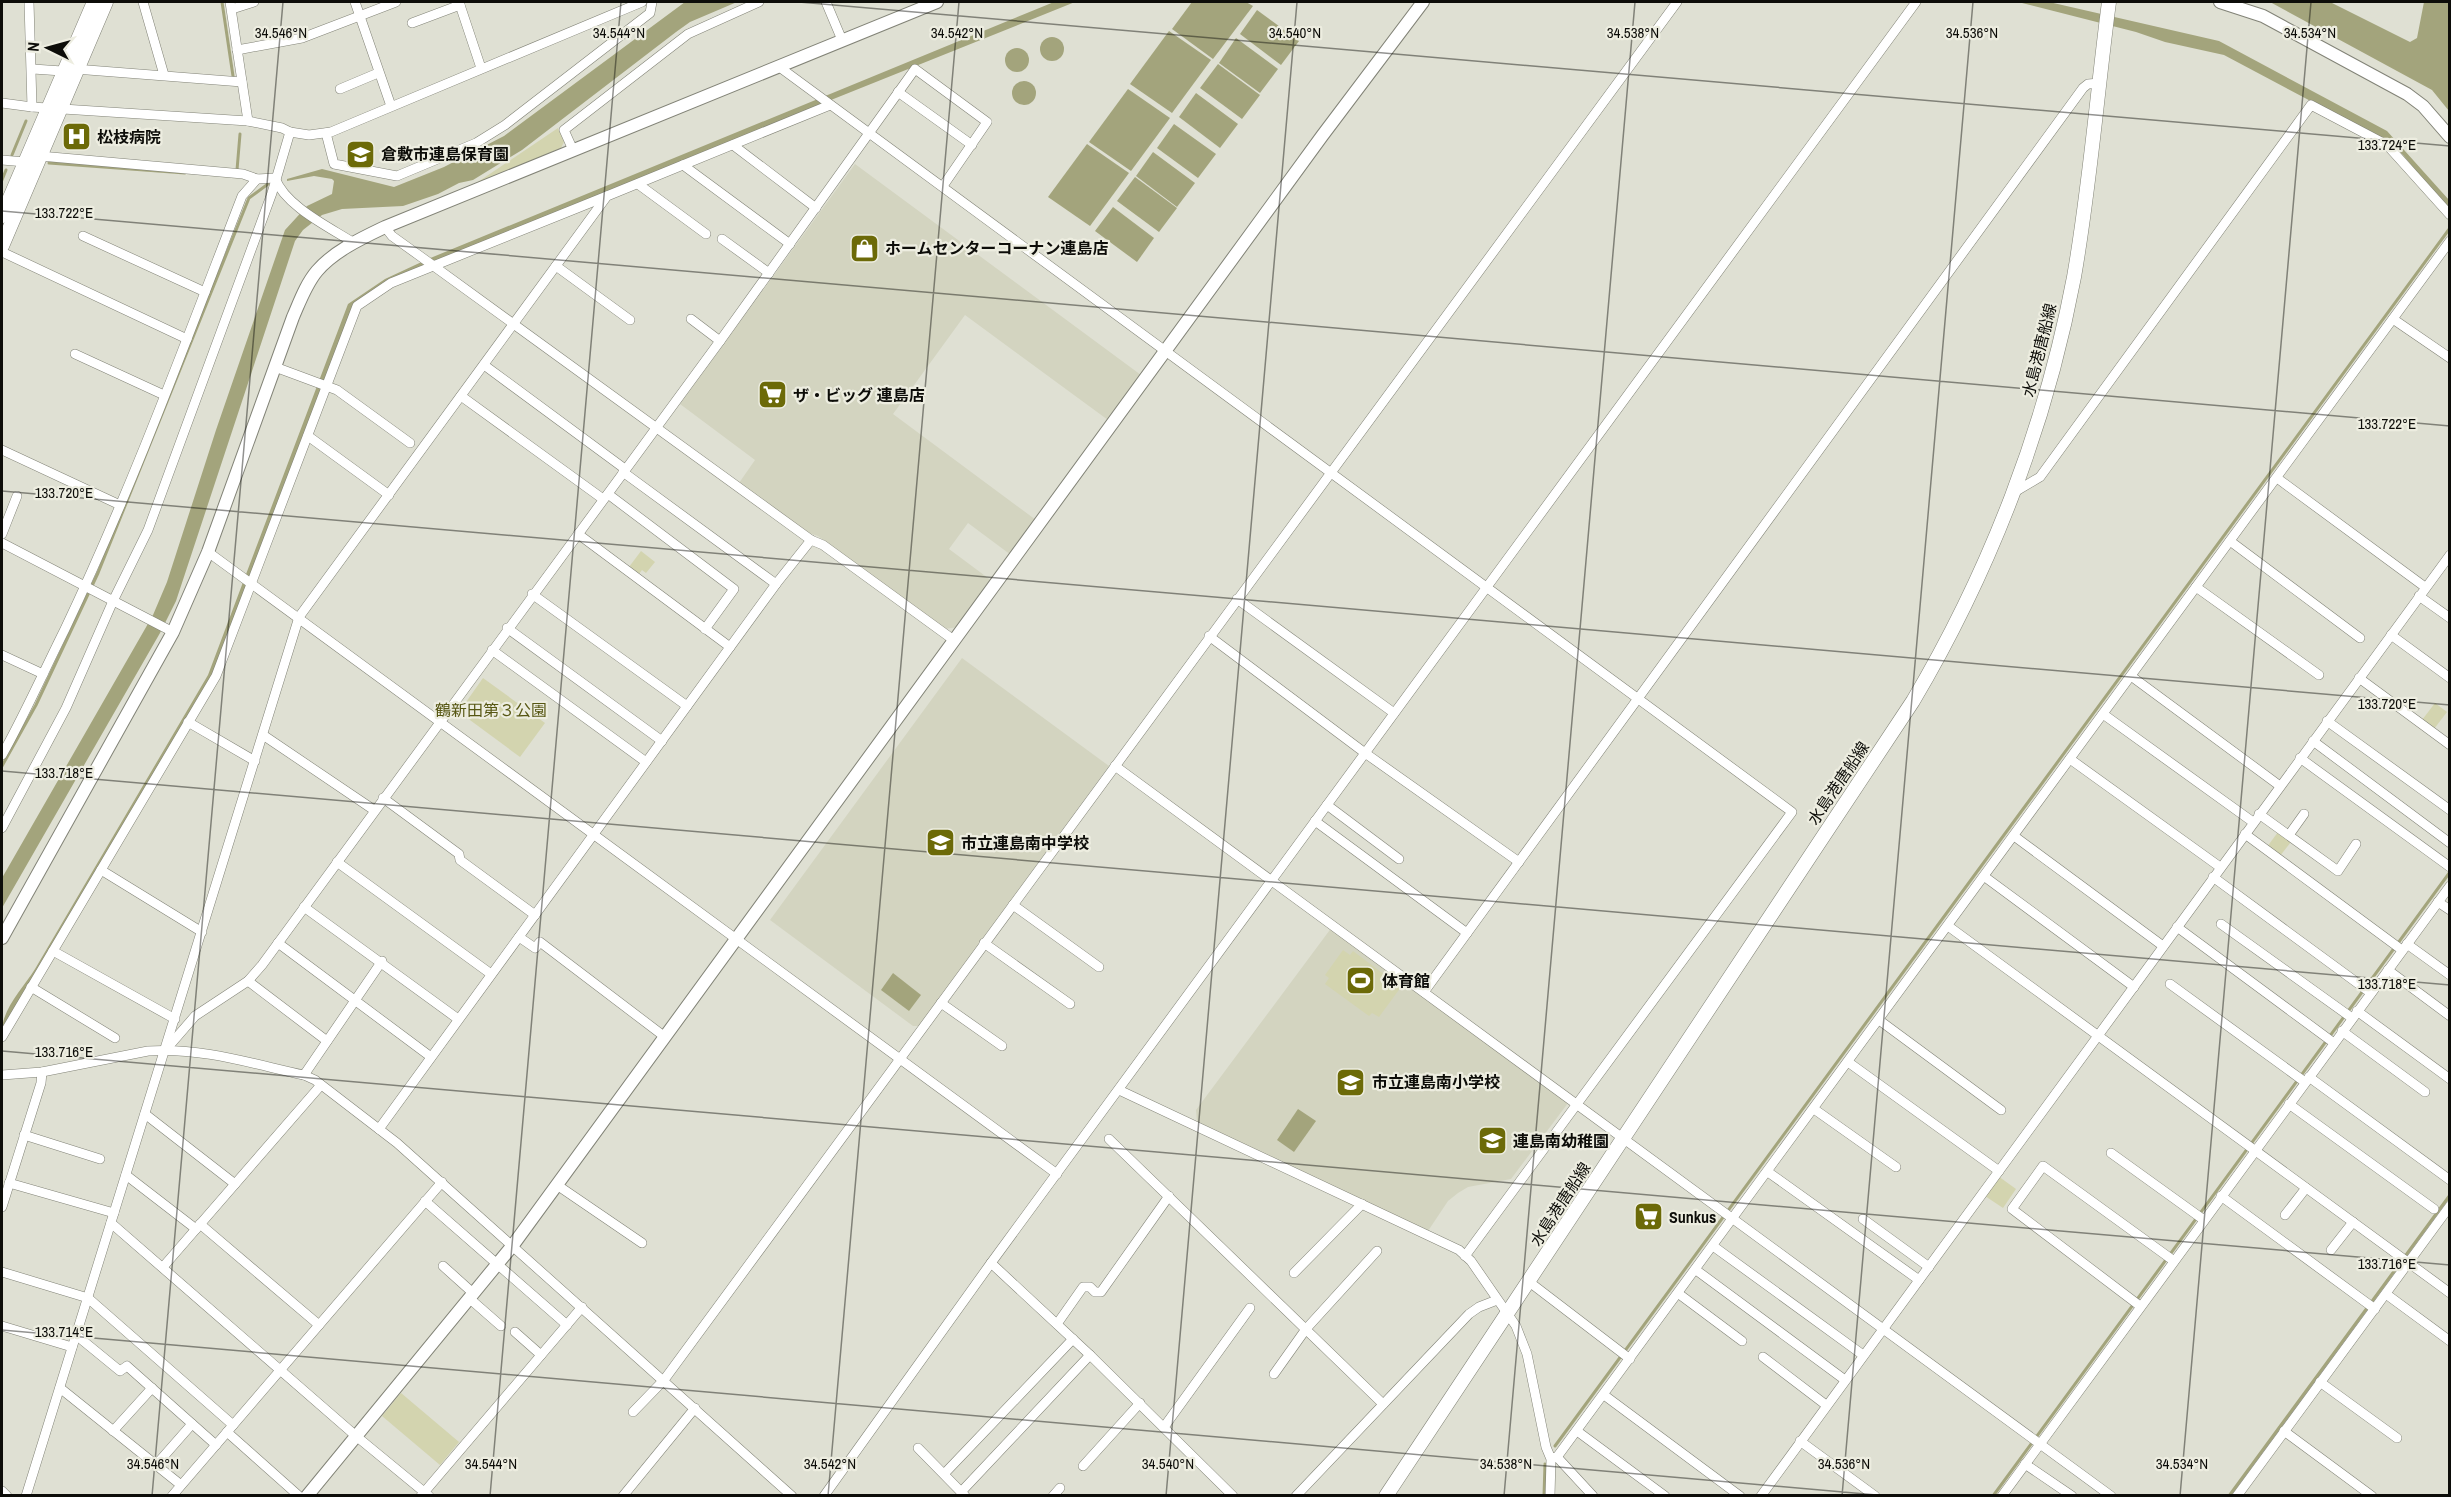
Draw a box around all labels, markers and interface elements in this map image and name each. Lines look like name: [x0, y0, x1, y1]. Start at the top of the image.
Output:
north arrow: [18, 18, 78, 78]
text: 34.546°N: [255, 22, 307, 43]
text: 34.544°N: [593, 22, 645, 43]
text: 34.542°N: [931, 22, 983, 43]
text: 34.540°N: [1269, 22, 1321, 43]
text: 34.538°N: [1607, 22, 1659, 43]
text: 34.536°N: [1946, 22, 1998, 43]
text: 34.534°N: [2284, 22, 2336, 43]
text: N: [22, 41, 44, 52]
hospital icon: 松枝病院: [60, 121, 92, 153]
place label: 松枝病院: [97, 126, 161, 148]
text: 133.724°E: [2358, 134, 2416, 155]
school or university icon: 倉敷市連島保育園: [344, 138, 376, 170]
place label: 倉敷市連島保育園: [381, 143, 509, 165]
text: 133.722°E: [35, 202, 93, 223]
shop icon: ホームセンターコーナン連島店: [848, 232, 880, 264]
place label: ホームセンターコーナン連島店: [885, 237, 1109, 259]
street label: 水島港唐船線: [2017, 301, 2061, 399]
supermarket icon: ザ・ビッグ 連島店: [756, 379, 788, 411]
place label: ザ・ビッグ 連島店: [793, 384, 925, 406]
text: 133.722°E: [2358, 413, 2416, 434]
text: 133.720°E: [35, 482, 93, 503]
text: 133.720°E: [2358, 693, 2416, 714]
park label: 鶴新田第３公園: [435, 699, 547, 721]
street label: 水島港唐船線: [1802, 737, 1874, 829]
text: 133.718°E: [35, 762, 93, 783]
school or university icon: 市立連島南中学校: [924, 827, 956, 859]
place label: 市立連島南中学校: [961, 832, 1089, 854]
sports icon: 体育館: [1345, 965, 1377, 997]
place label: 体育館: [1382, 970, 1430, 992]
text: 133.718°E: [2358, 973, 2416, 994]
text: 133.716°E: [35, 1041, 93, 1062]
school or university icon: 市立連島南小学校: [1335, 1066, 1367, 1098]
place label: 市立連島南小学校: [1372, 1071, 1500, 1093]
school or university icon: 連島南幼稚園: [1476, 1125, 1508, 1157]
place label: 連島南幼稚園: [1513, 1130, 1609, 1152]
street label: 水島港唐船線: [1525, 1158, 1595, 1250]
supermarket icon: Sunkus: [1632, 1201, 1664, 1233]
place label: Sunkus: [1669, 1206, 1716, 1228]
text: 133.716°E: [2358, 1253, 2416, 1274]
text: 133.714°E: [35, 1321, 93, 1342]
text: 34.546°N: [127, 1453, 179, 1474]
text: 34.544°N: [465, 1453, 517, 1474]
text: 34.542°N: [804, 1453, 856, 1474]
text: 34.540°N: [1142, 1453, 1194, 1474]
text: 34.538°N: [1480, 1453, 1532, 1474]
text: 34.536°N: [1818, 1453, 1870, 1474]
text: 34.534°N: [2156, 1453, 2208, 1474]

